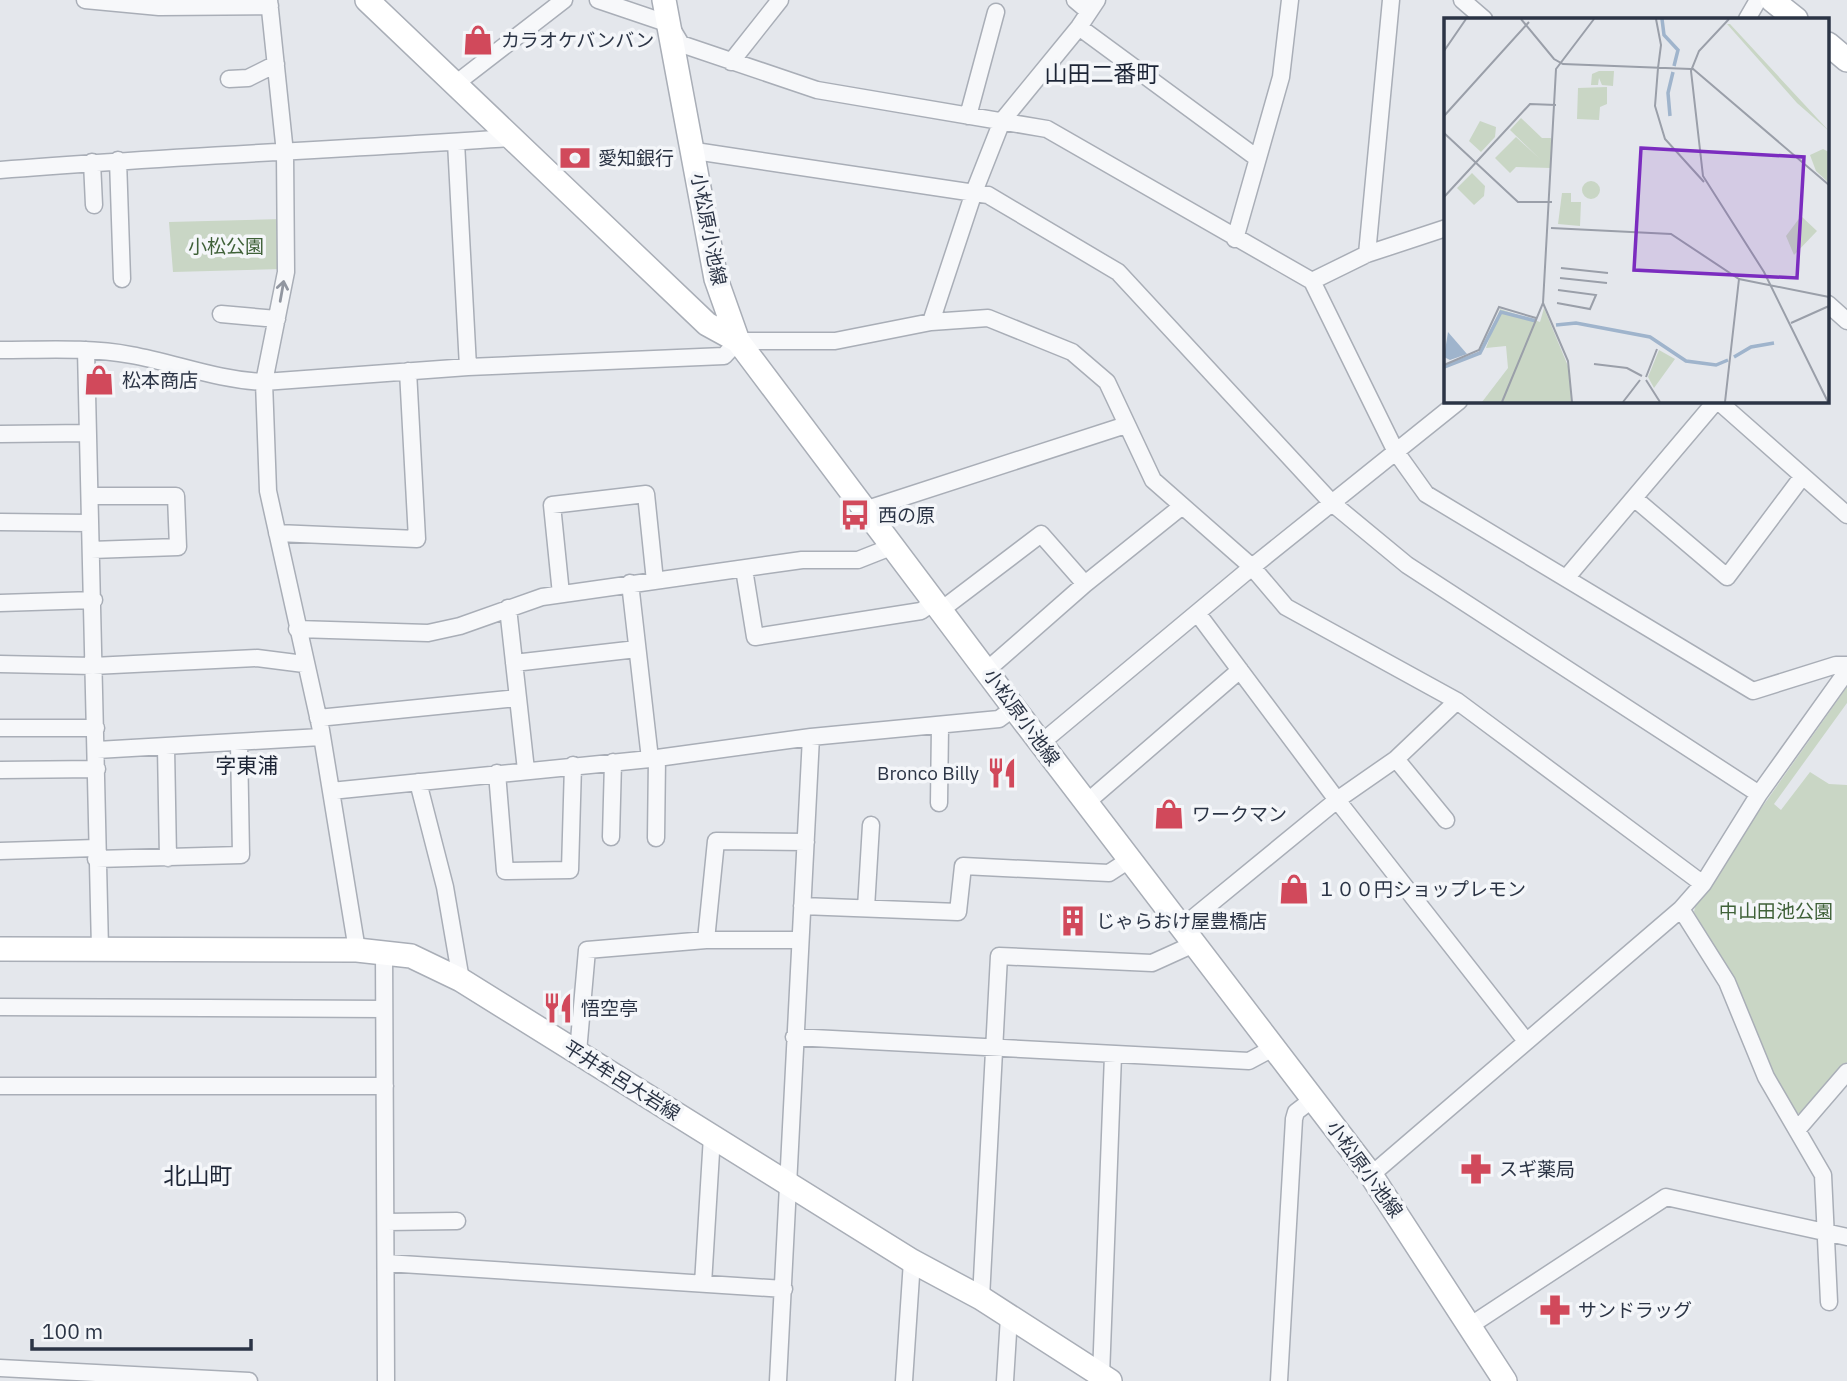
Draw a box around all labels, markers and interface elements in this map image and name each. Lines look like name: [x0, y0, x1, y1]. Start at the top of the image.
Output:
inset map: [1444, 18, 1829, 402]
shop icon: カラオケバンバン: [461, 23, 495, 57]
place label: カラオケバンバン: [501, 28, 654, 52]
district label: 山田二番町: [1045, 58, 1160, 88]
bank icon: 愛知銀行: [558, 141, 592, 175]
place label: 愛知銀行: [598, 146, 674, 170]
street label: 小松原小池線: [686, 171, 732, 287]
park label: 小松公園: [188, 234, 264, 258]
one-way arrow: [276, 280, 289, 303]
shop icon: 松本商店: [82, 363, 116, 397]
place label: 松本商店: [122, 368, 198, 392]
bus stop icon: 西の原: [838, 498, 872, 532]
place label: 西の原: [878, 503, 935, 527]
street label: 小松原小池線: [979, 664, 1065, 770]
district label: 字東浦: [216, 751, 279, 779]
restaurant icon: Bronco Billy: [985, 756, 1019, 790]
place label: Bronco Billy: [877, 761, 980, 785]
shop icon: ワークマン: [1152, 797, 1186, 831]
place label: ワークマン: [1192, 802, 1287, 826]
shop icon: １００円ショップレモン: [1277, 872, 1311, 906]
place label: １００円ショップレモン: [1317, 877, 1526, 901]
park label: 中山田池公園: [1719, 899, 1833, 923]
building icon: じゃらおけ屋豊橋店: [1056, 904, 1090, 938]
place label: じゃらおけ屋豊橋店: [1096, 909, 1267, 933]
restaurant icon: 悟空亭: [541, 991, 575, 1025]
place label: 悟空亭: [581, 996, 638, 1020]
street label: 平井牟呂大岩線: [559, 1035, 685, 1125]
street label: 小松原小池線: [1322, 1116, 1408, 1222]
pharmacy icon: スギ薬局: [1459, 1152, 1493, 1186]
place label: スギ薬局: [1499, 1157, 1575, 1181]
district label: 北山町: [164, 1160, 233, 1190]
pharmacy icon: サンドラッグ: [1538, 1293, 1572, 1327]
place label: サンドラッグ: [1578, 1298, 1692, 1322]
scale bar: [32, 1308, 250, 1352]
text: 100 m: [42, 1317, 103, 1345]

